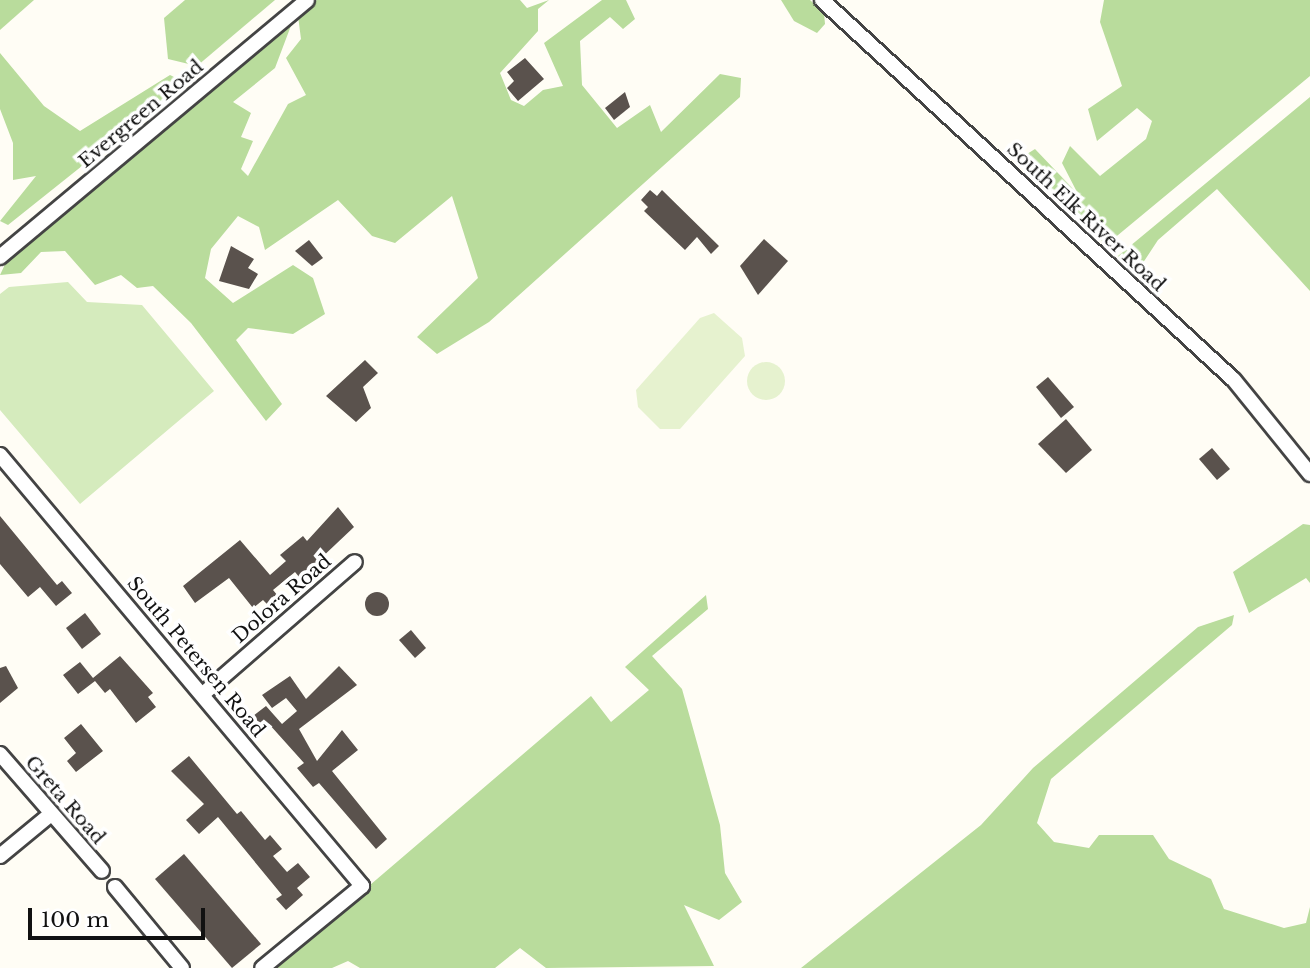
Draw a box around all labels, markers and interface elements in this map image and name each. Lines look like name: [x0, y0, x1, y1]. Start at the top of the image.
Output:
street label: Evergreen Road: [74, 55, 208, 173]
street label: South Elk River Road: [1002, 137, 1170, 297]
street label: Dolora Road: [228, 550, 336, 648]
street label: South Petersen Road: [122, 572, 270, 742]
street label: Greta Road: [20, 751, 110, 849]
scale bar: [32, 894, 208, 938]
text: 100 m: [41, 907, 109, 933]

